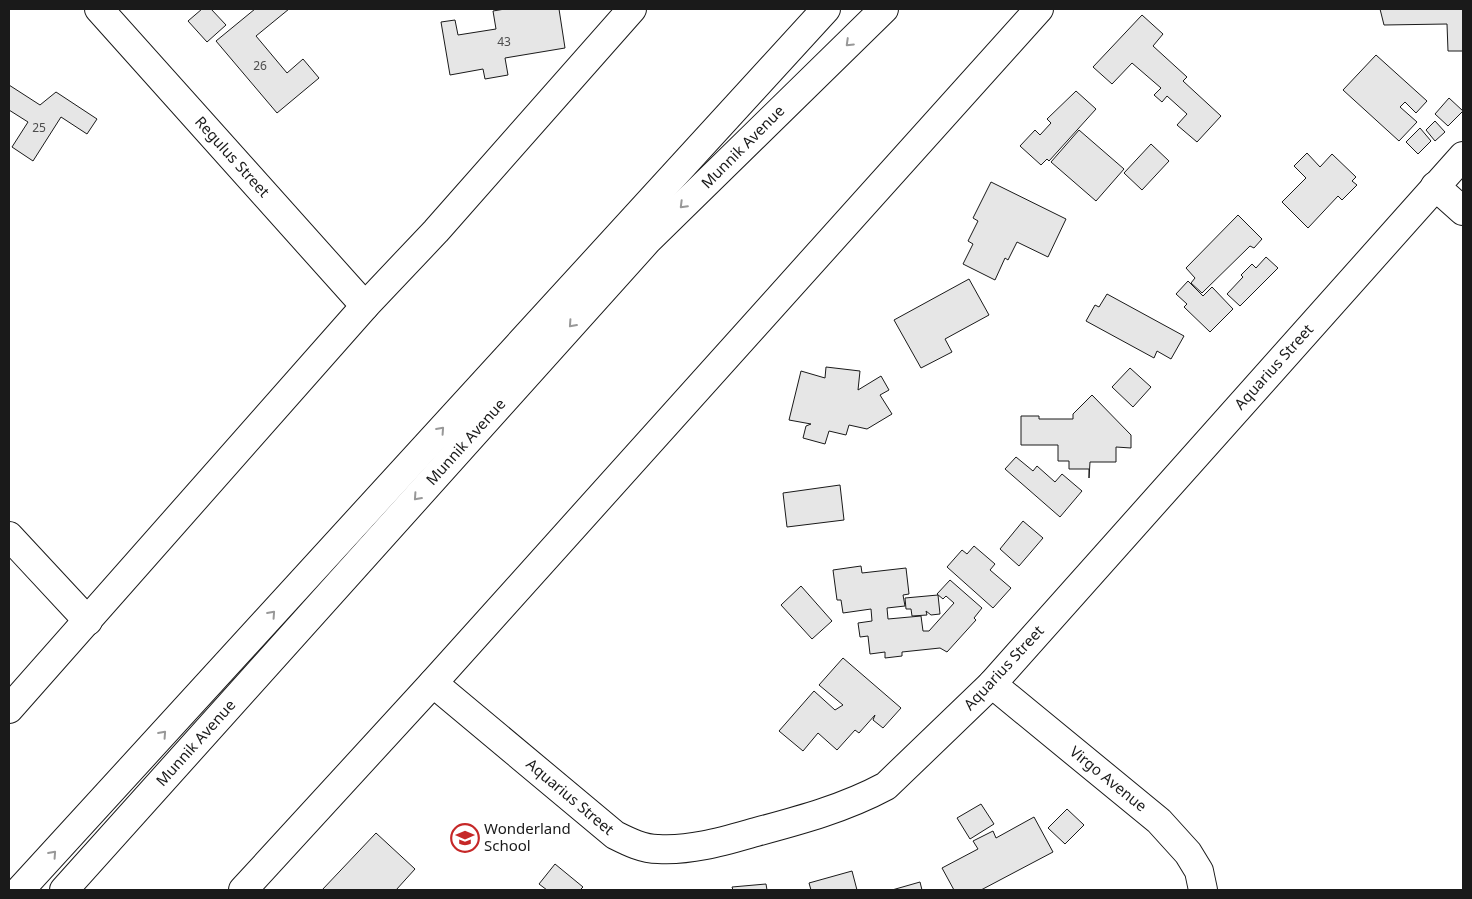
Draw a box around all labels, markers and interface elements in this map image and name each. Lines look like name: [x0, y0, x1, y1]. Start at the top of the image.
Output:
house number: 43: [497, 33, 511, 50]
one-way arrow: [846, 37, 855, 46]
house number: 26: [253, 57, 267, 74]
street label: Munnik Avenue: [696, 100, 788, 192]
street label: Regulus Street: [191, 112, 275, 201]
house number: 25: [32, 119, 46, 136]
one-way arrow: [680, 200, 689, 209]
one-way arrow: [569, 319, 578, 328]
street label: Aquarius Street: [1229, 319, 1317, 413]
street label: Munnik Avenue: [421, 394, 509, 489]
one-way arrow: [435, 426, 444, 435]
one-way arrow: [414, 492, 423, 501]
one-way arrow: [266, 611, 275, 620]
street label: Aquarius Street: [959, 620, 1048, 714]
street label: Munnik Avenue: [151, 695, 239, 790]
one-way arrow: [157, 731, 166, 740]
street label: Virgo Avenue: [1066, 741, 1151, 816]
street label: Aquarius Street: [523, 754, 619, 839]
place label: Wonderland School: [484, 818, 571, 855]
school or university icon: Wonderland School: [450, 823, 480, 853]
one-way arrow: [47, 851, 56, 860]

